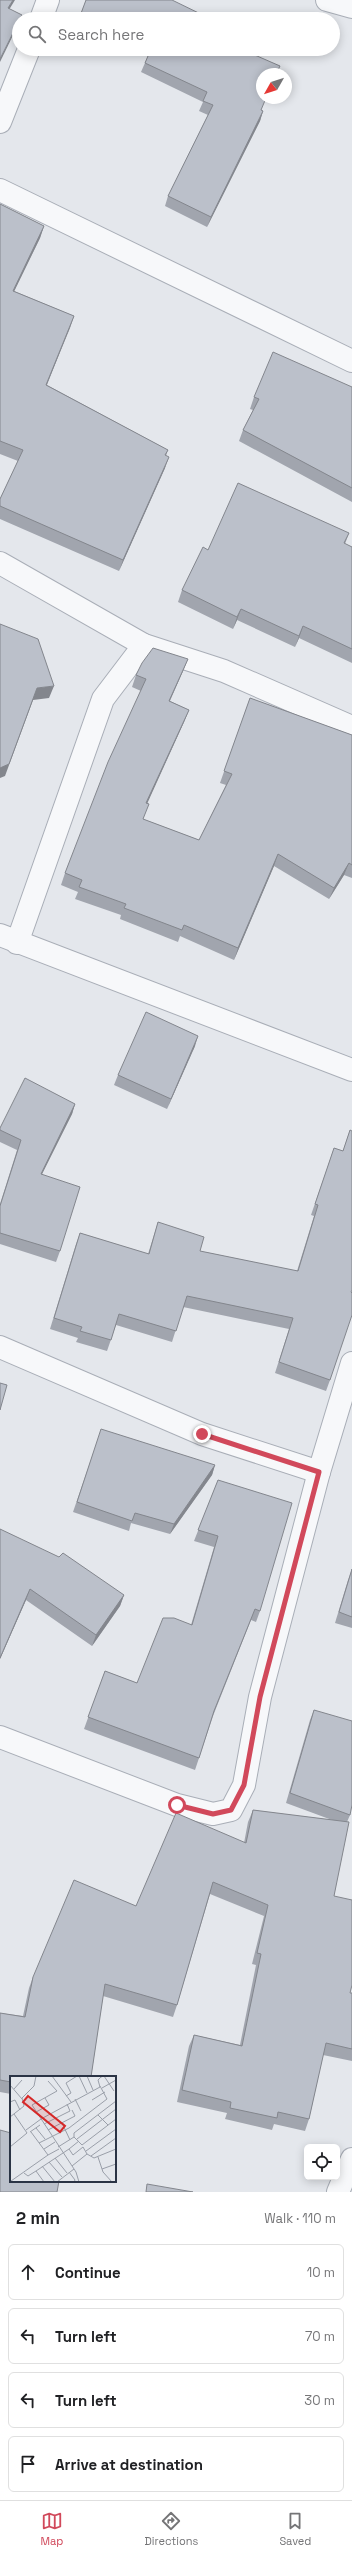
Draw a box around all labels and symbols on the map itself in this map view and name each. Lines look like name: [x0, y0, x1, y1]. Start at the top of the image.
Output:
north arrow: [256, 68, 292, 104]
route end: [193, 1425, 211, 1443]
route start: [168, 1796, 186, 1814]
inset map: [10, 2076, 116, 2182]

